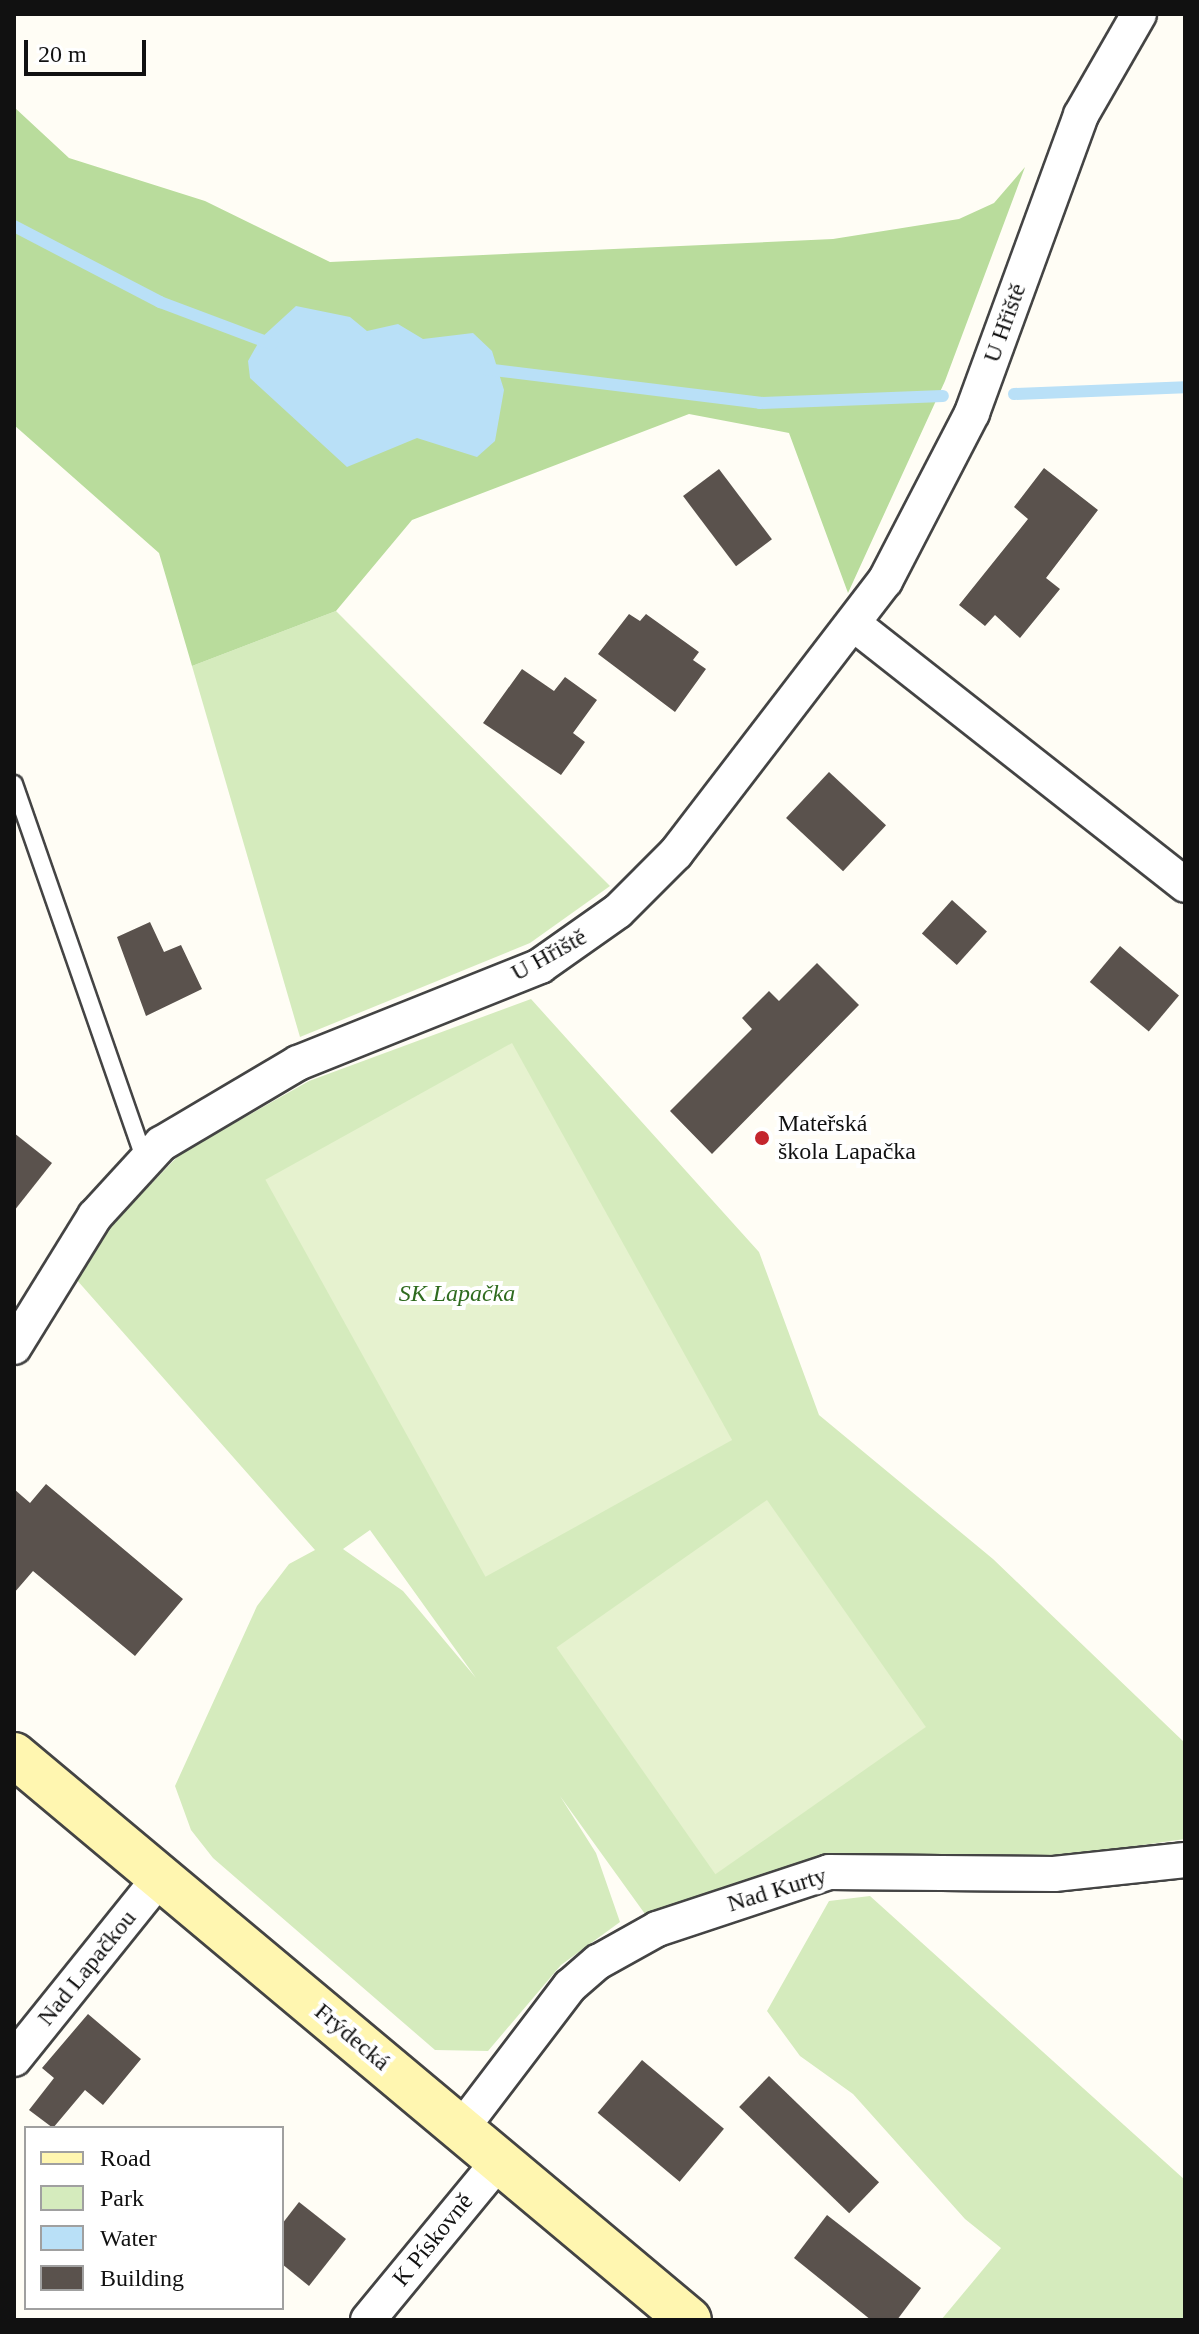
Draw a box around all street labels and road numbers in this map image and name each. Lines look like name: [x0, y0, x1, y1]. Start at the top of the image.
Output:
street label: U Hřiště: [977, 280, 1033, 366]
street label: U Hřiště: [506, 923, 592, 987]
street label: Nad Kurty: [724, 1861, 830, 1919]
street label: Nad Lapačkou: [32, 1904, 142, 2032]
street label: Frýdecká: [309, 1997, 395, 2077]
street label: K Pískovně: [387, 2188, 479, 2292]

